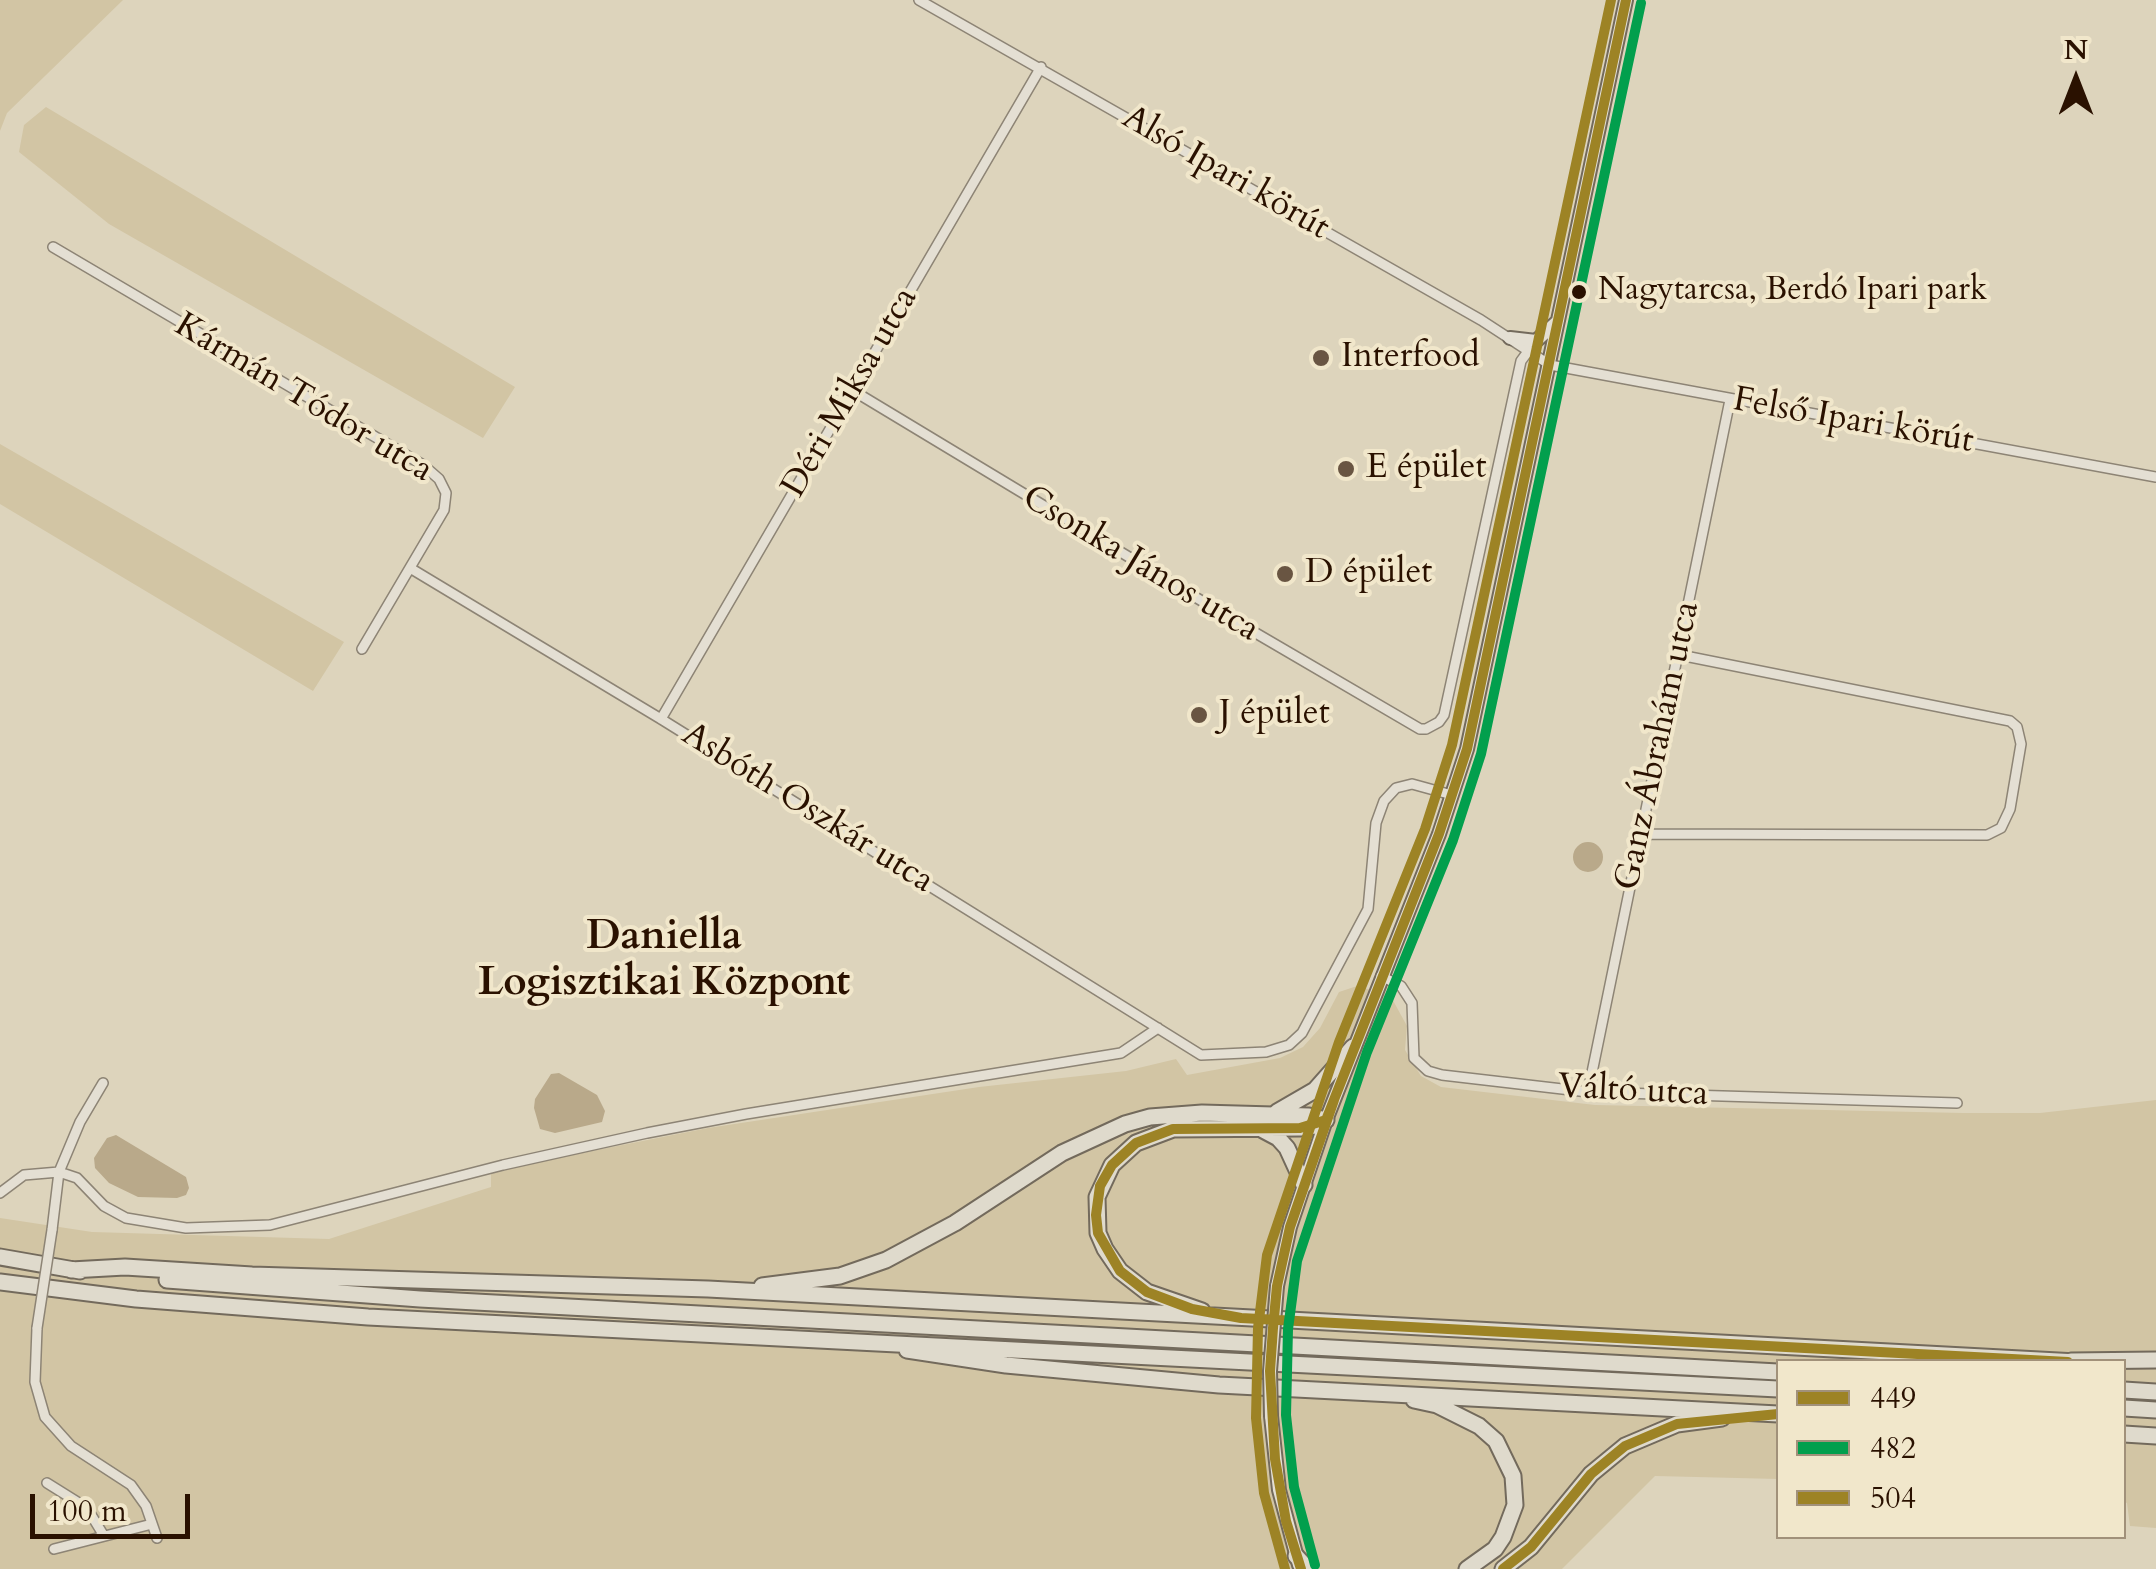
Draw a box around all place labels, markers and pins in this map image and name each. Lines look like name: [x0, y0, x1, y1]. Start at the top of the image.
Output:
place label: Nagytarcsa, Berdó Ipari park: [1598, 273, 1987, 311]
marker: Nagytarcsa, Berdó Ipari park: [1569, 282, 1589, 302]
place label: Interfood: [1341, 337, 1480, 379]
marker: Interfood: [1310, 347, 1332, 369]
place label: E épület: [1366, 448, 1487, 490]
marker: E épület: [1335, 458, 1357, 480]
place label: D épület: [1305, 553, 1432, 595]
marker: D épület: [1274, 563, 1296, 585]
place label: J épület: [1219, 694, 1330, 736]
marker: J épület: [1188, 704, 1210, 726]

